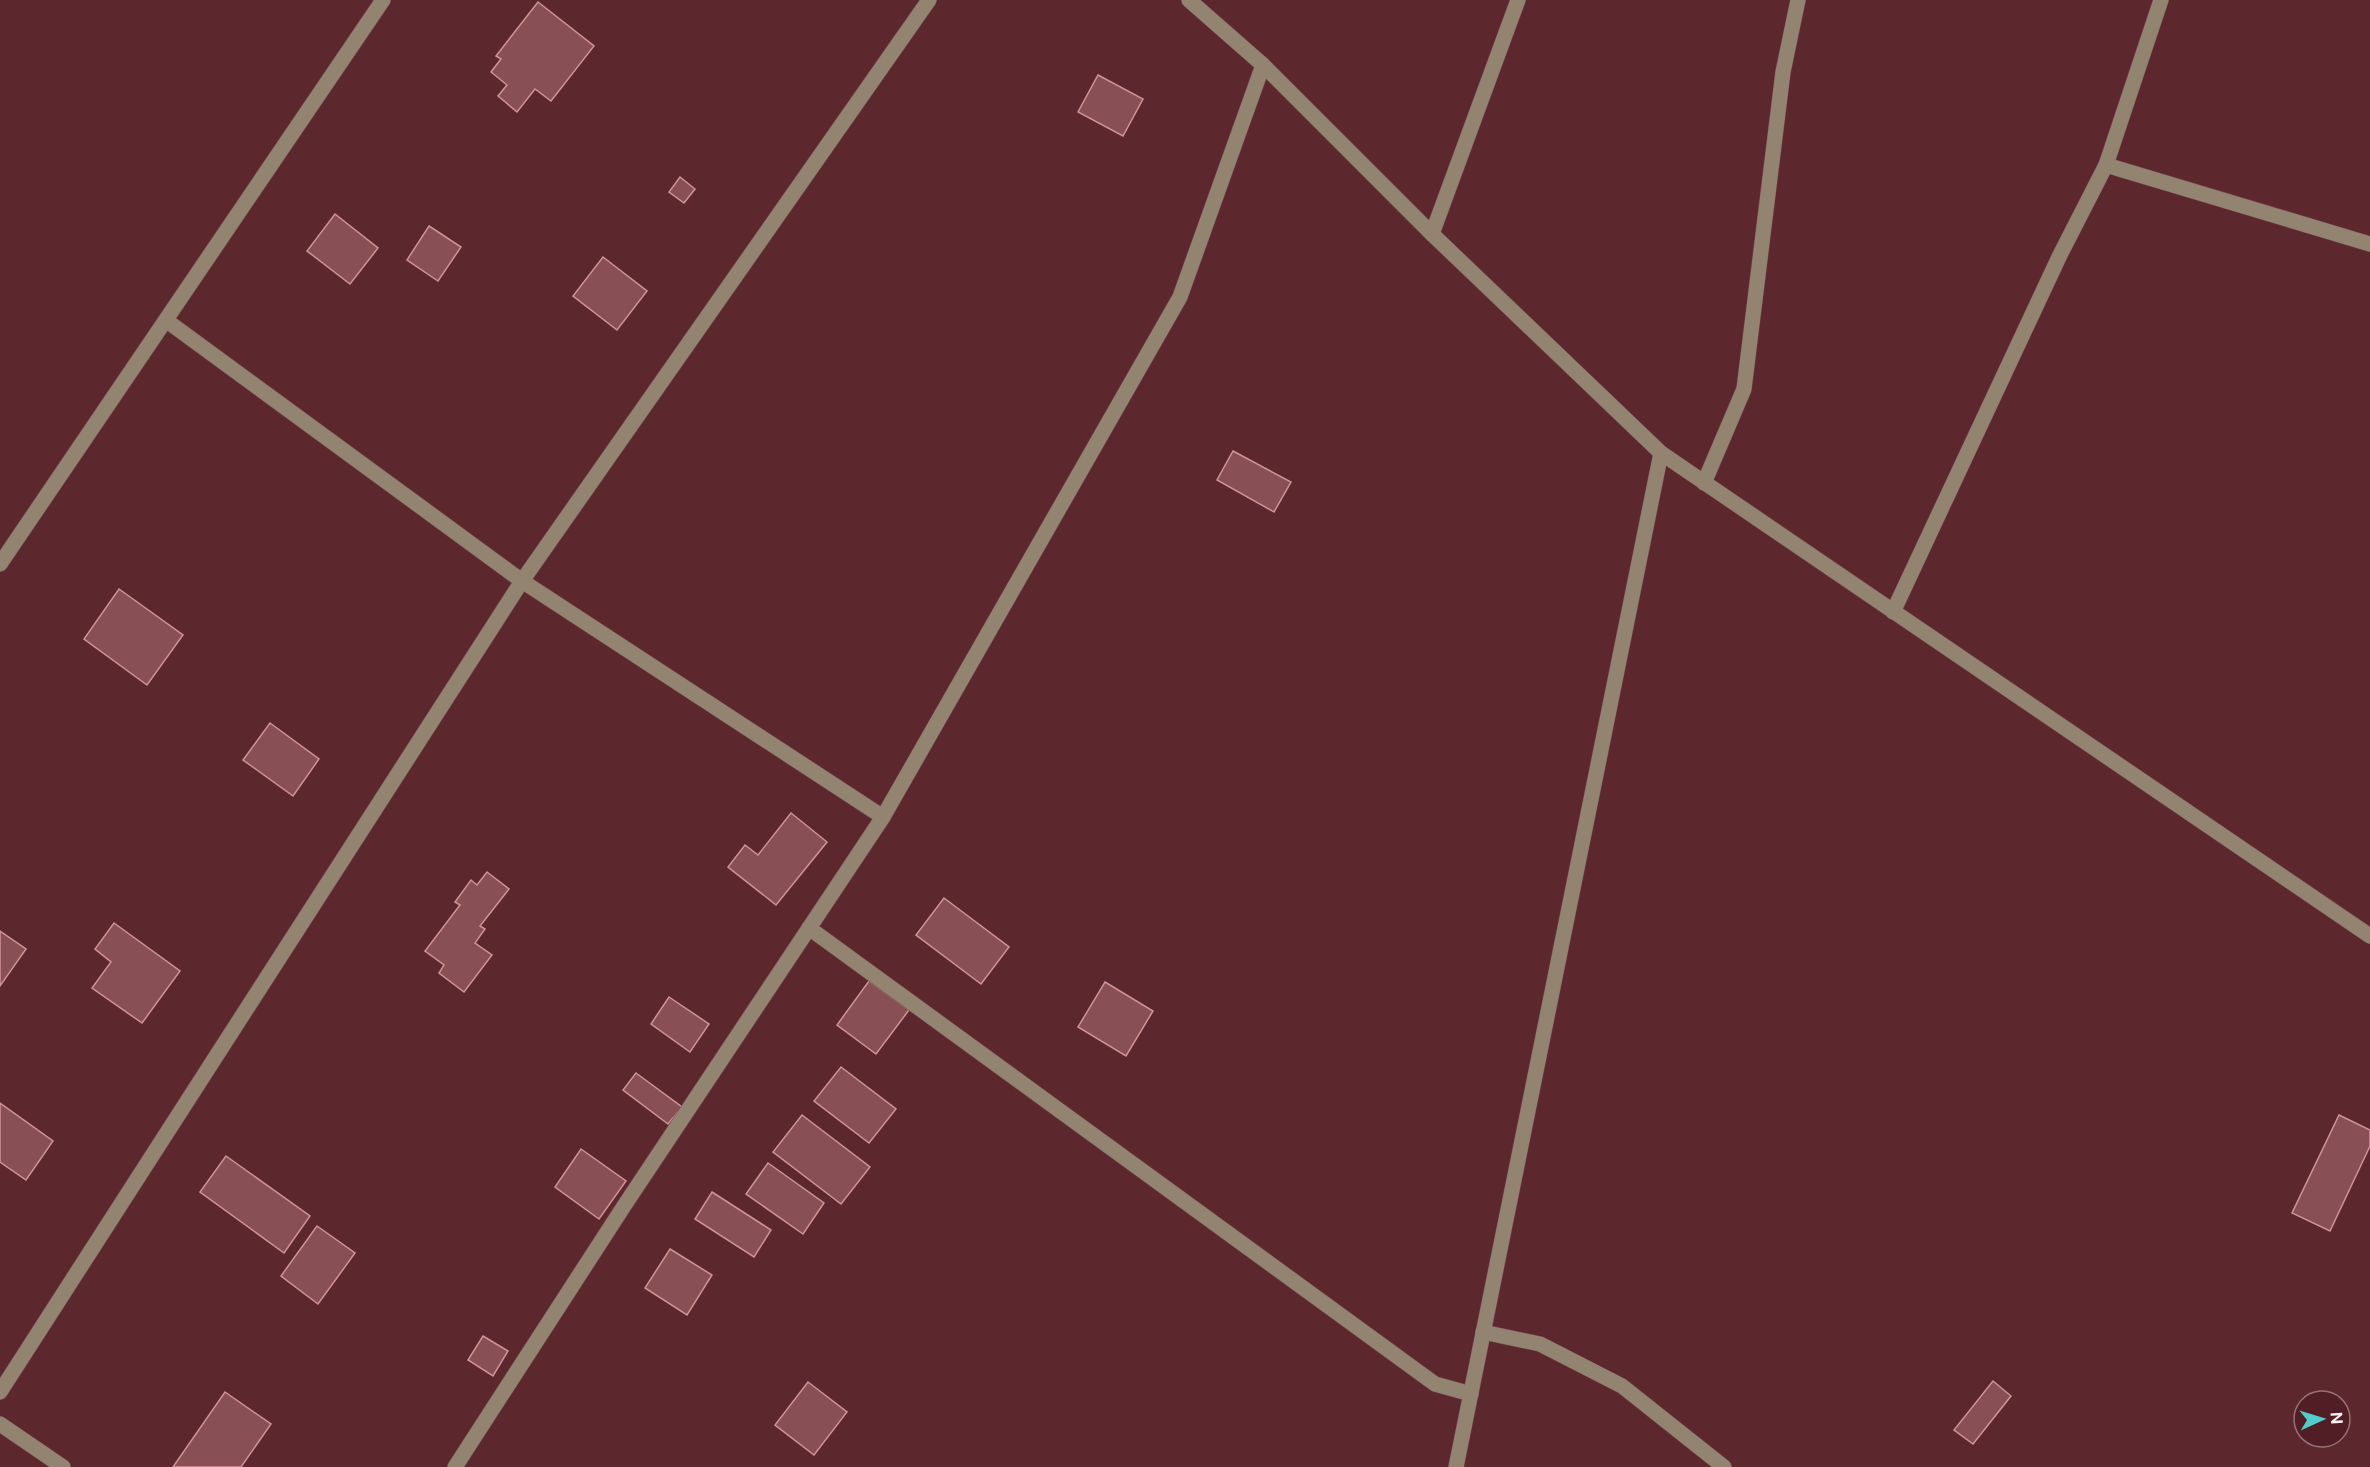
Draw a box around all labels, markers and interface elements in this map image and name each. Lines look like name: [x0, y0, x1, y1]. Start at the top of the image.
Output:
north arrow: [2292, 1389, 2352, 1449]
text: N: [2327, 1411, 2346, 1425]

